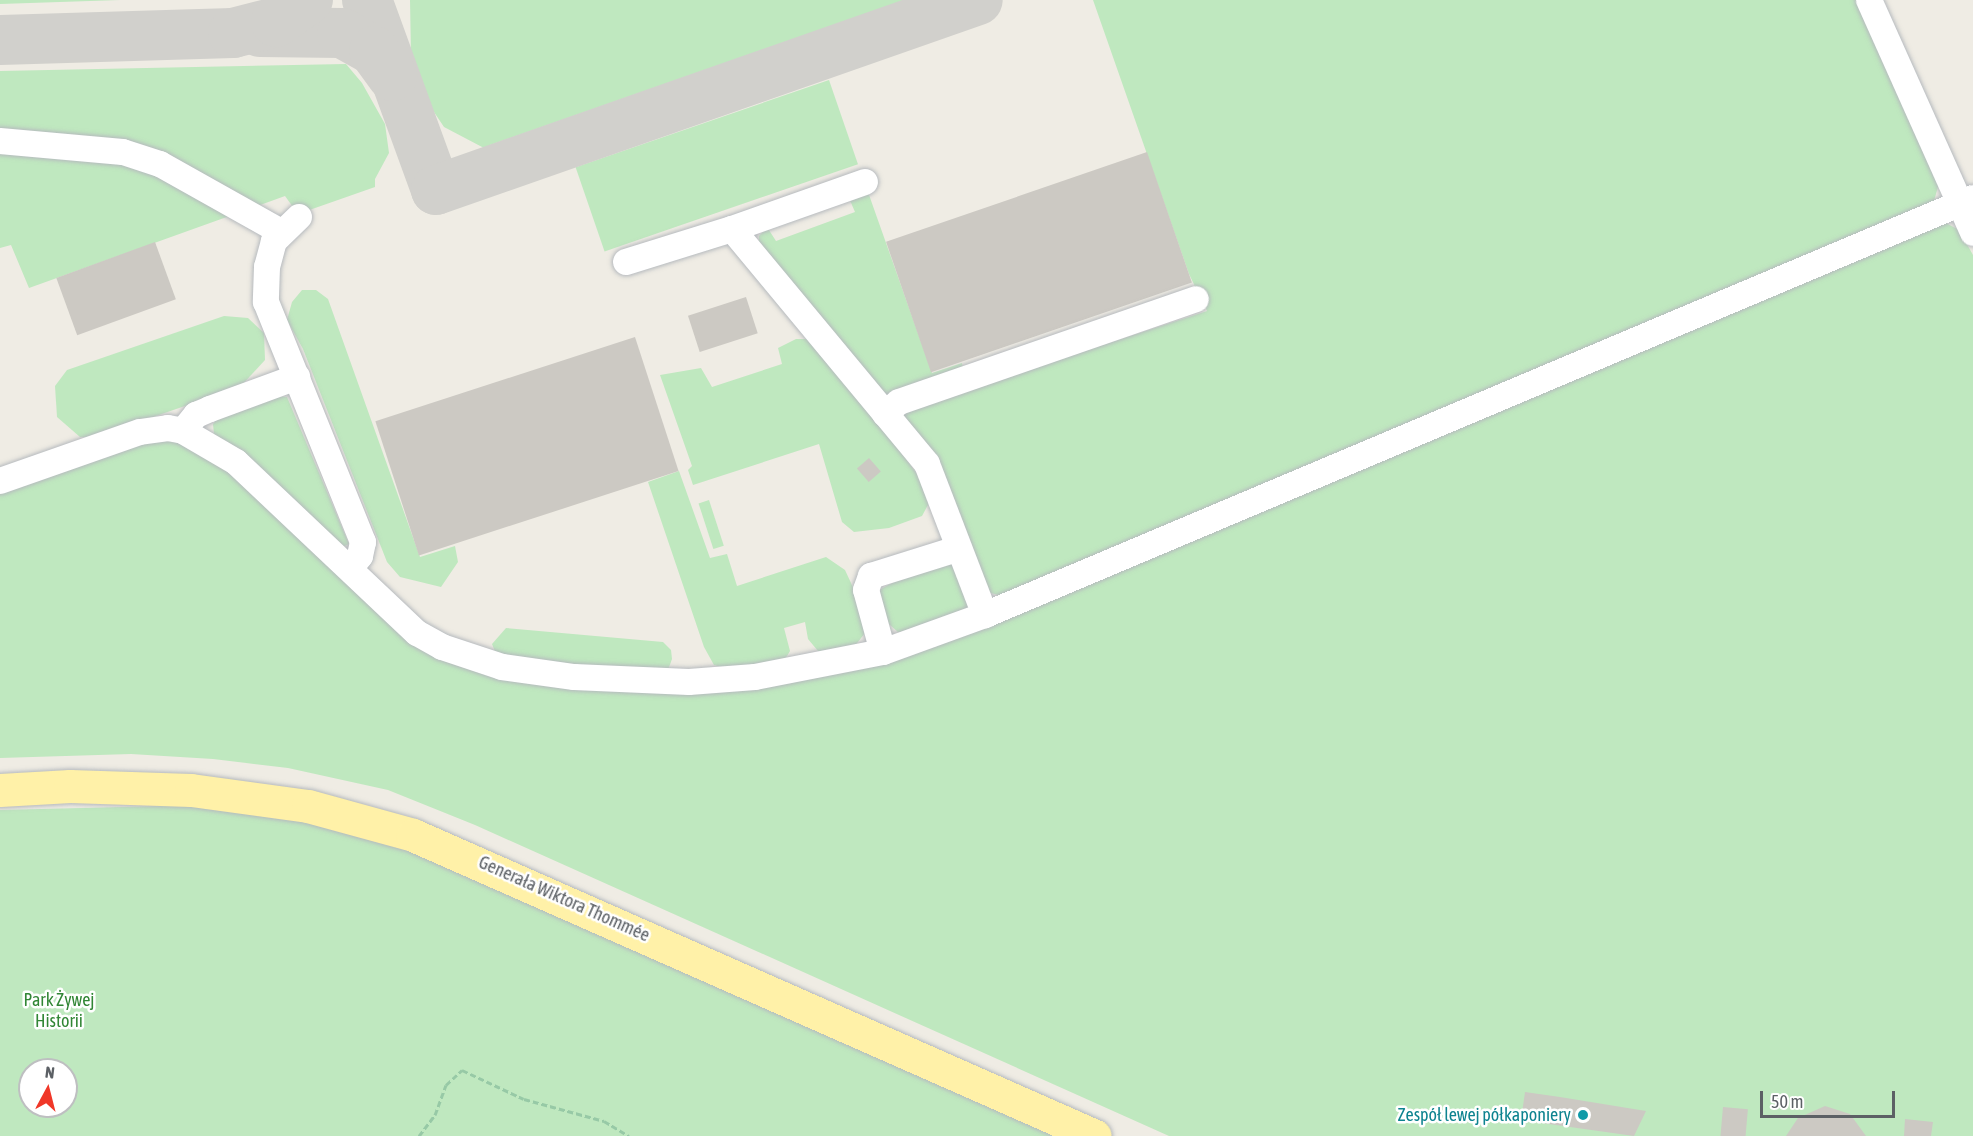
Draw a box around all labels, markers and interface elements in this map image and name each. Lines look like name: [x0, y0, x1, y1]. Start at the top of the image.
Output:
street label: Generała Wiktora Thommée: [475, 852, 653, 946]
park label: Park Żywej Historii: [24, 990, 94, 1032]
north arrow: [18, 1058, 78, 1118]
text: N: [44, 1063, 56, 1082]
scale bar: [1763, 1079, 1898, 1117]
text: 50 m: [1771, 1091, 1803, 1112]
place label: Zespół lewej półkaponiery: [1397, 1104, 1571, 1126]
marker: Zespół lewej półkaponiery: [1576, 1108, 1590, 1122]

